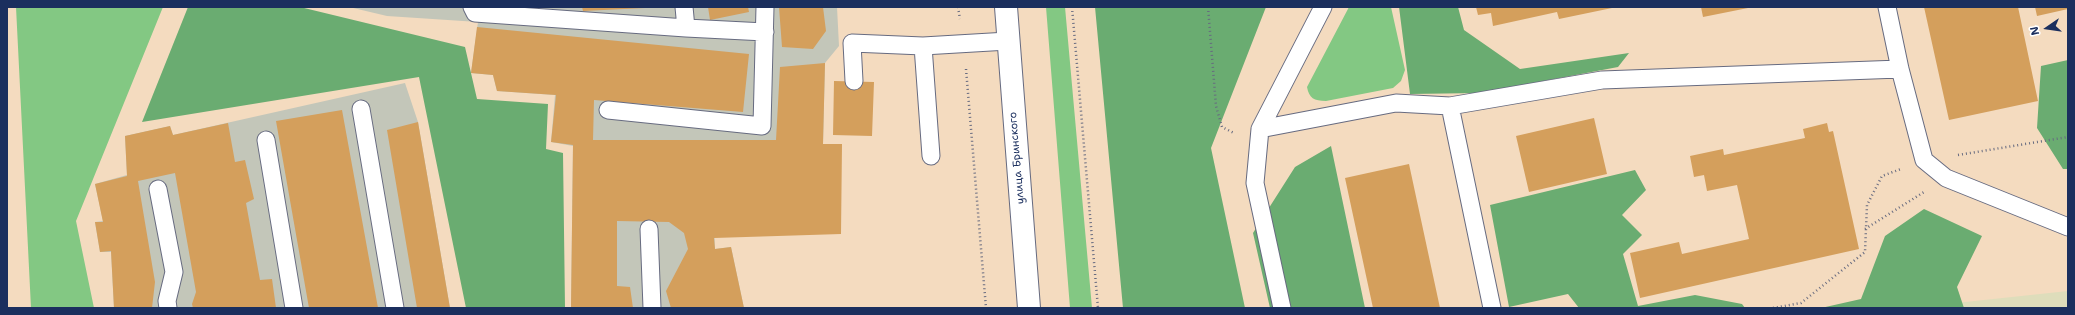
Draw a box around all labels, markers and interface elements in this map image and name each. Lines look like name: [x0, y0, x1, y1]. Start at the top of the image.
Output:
north arrow: [2027, 8, 2067, 48]
text: N: [2027, 25, 2043, 37]
street label: улица Бринского: [1006, 111, 1028, 205]

